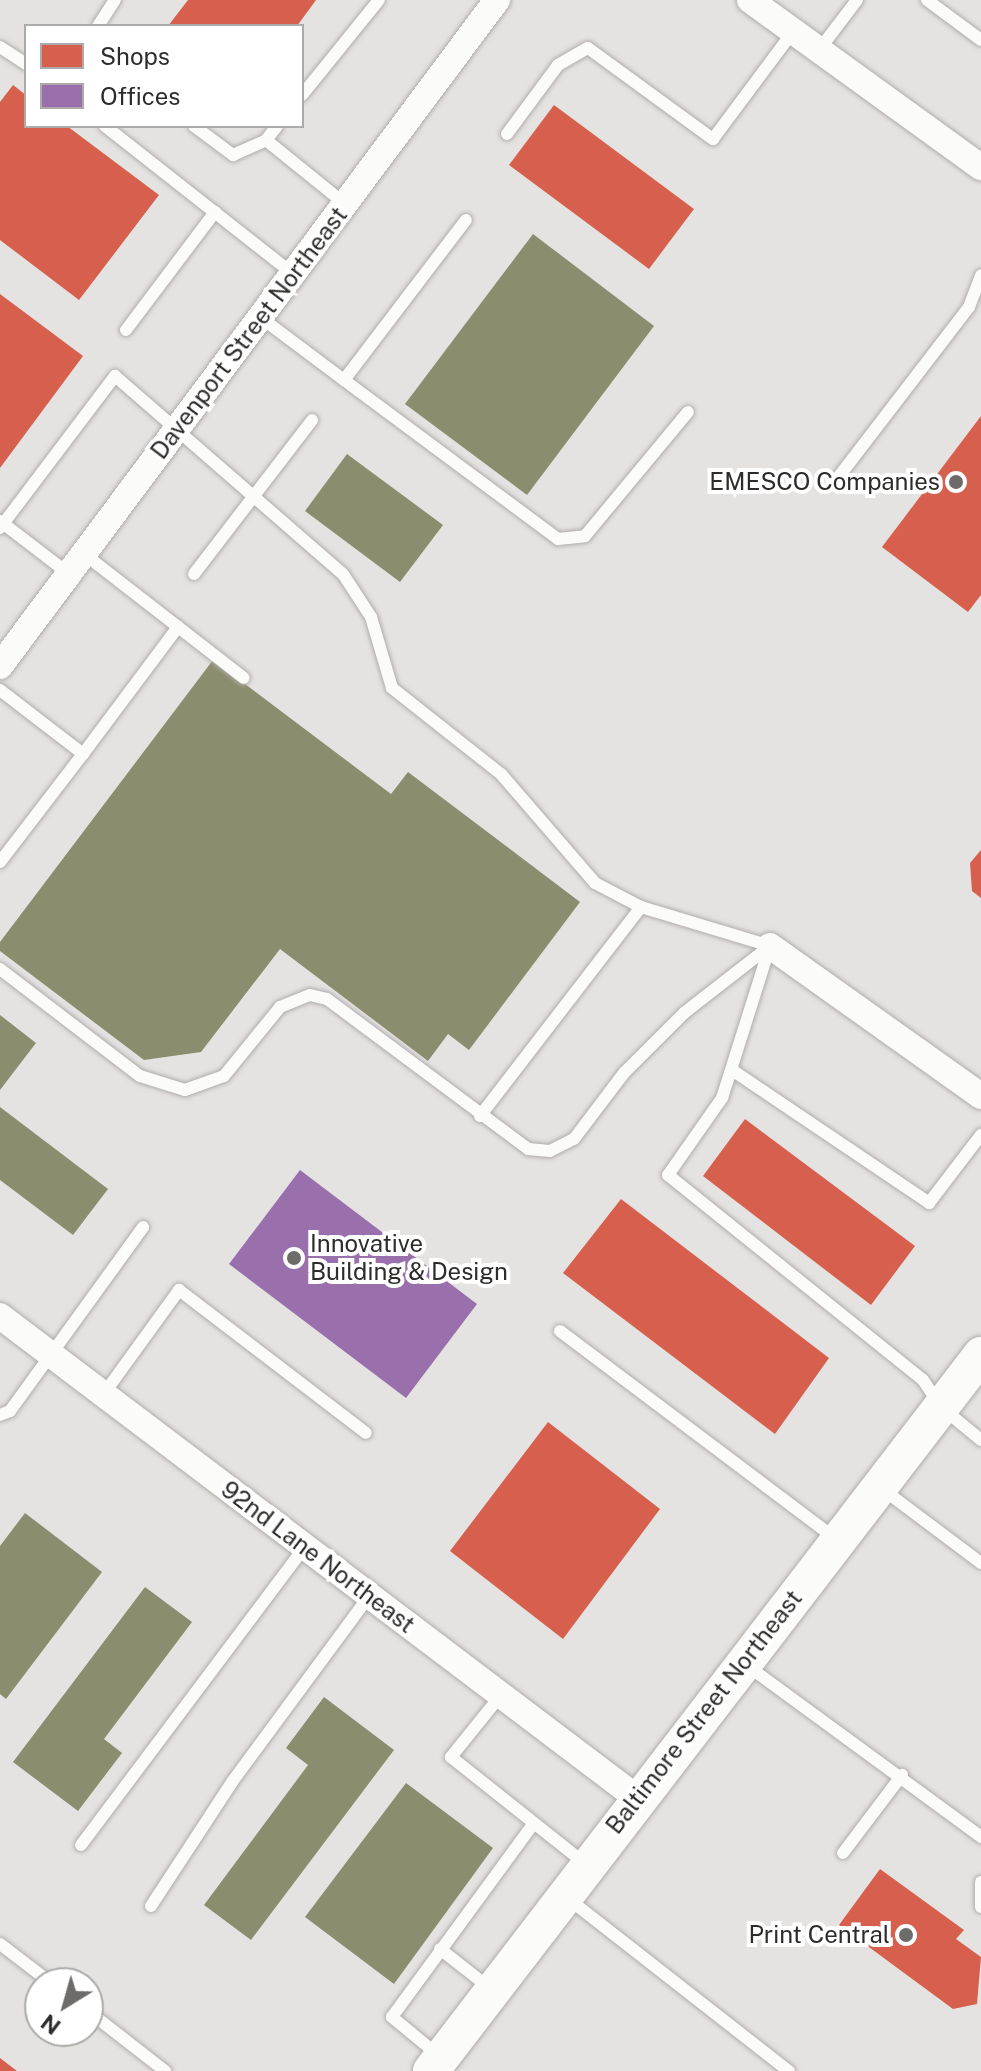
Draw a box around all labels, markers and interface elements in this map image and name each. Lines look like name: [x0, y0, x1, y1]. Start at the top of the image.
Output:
legend: [24, 24, 304, 128]
text: Shops: [100, 42, 170, 70]
text: Offices: [100, 82, 180, 110]
street label: Davenport Street Northeast: [145, 201, 353, 465]
place label: EMESCO Companies: [709, 468, 940, 496]
marker: EMESCO Companies: [947, 473, 965, 491]
place label: Innovative Building & Design: [310, 1230, 508, 1286]
marker: Innovative Building & Design: [285, 1249, 303, 1267]
street label: 92nd Lane Northeast: [216, 1475, 420, 1639]
street label: Baltimore Street Northeast: [600, 1584, 808, 1840]
place label: Print Central: [749, 1921, 890, 1949]
marker: Print Central: [897, 1926, 915, 1944]
north arrow: [24, 1967, 104, 2047]
text: N: [36, 2009, 65, 2040]

